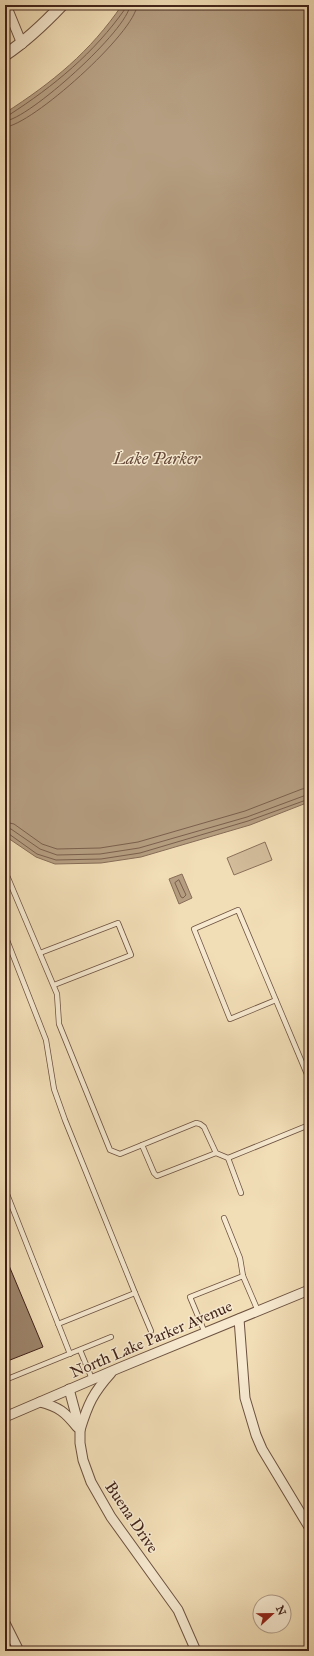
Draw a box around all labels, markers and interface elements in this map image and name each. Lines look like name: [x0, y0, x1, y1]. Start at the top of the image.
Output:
water label: Lake Parker: [113, 448, 201, 469]
street label: North Lake Parker Avenue: [67, 1296, 235, 1382]
street label: Buena Drive: [101, 1478, 163, 1556]
north arrow: [252, 1594, 292, 1634]
text: N: [273, 1604, 289, 1618]

